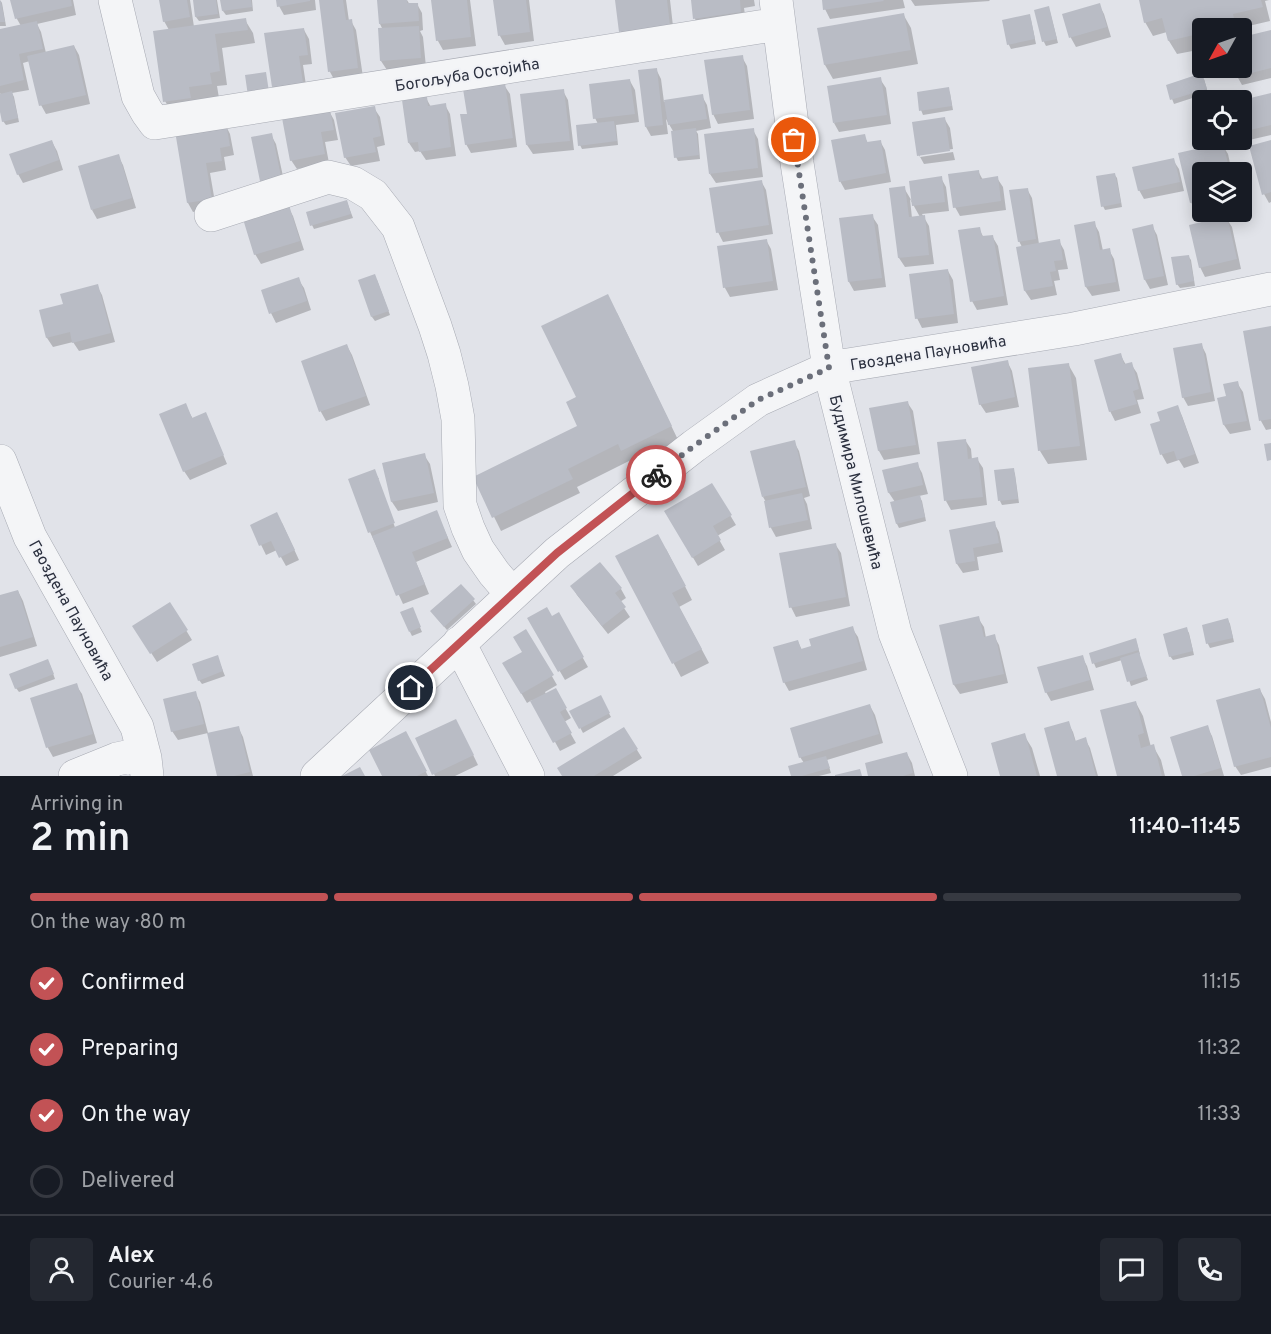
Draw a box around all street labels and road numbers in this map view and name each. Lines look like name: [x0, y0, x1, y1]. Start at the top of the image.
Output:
street label: Богољуба Остојића: [394, 55, 541, 97]
street label: Гвоздена Пауновића: [849, 332, 1008, 376]
street label: Будимира Милошевића: [824, 393, 886, 572]
street label: Гвоздена Пауновића: [23, 537, 117, 685]

